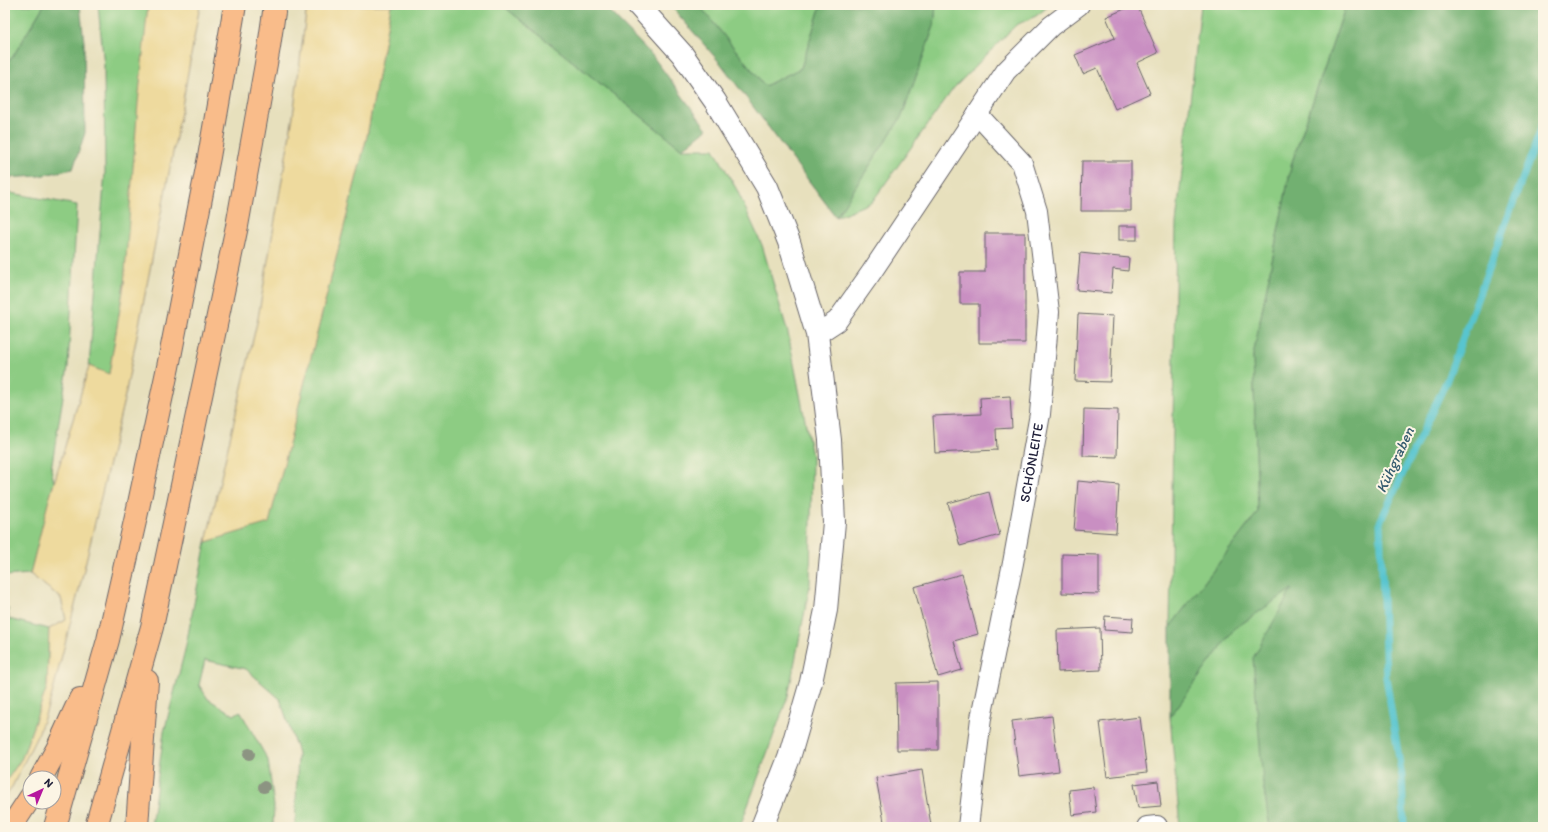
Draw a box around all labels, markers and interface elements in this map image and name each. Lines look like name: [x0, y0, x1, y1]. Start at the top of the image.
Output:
street label: SCHÖNLEITE: [1016, 422, 1047, 504]
water label: Kühgraben: [1372, 424, 1418, 496]
north arrow: [22, 770, 62, 810]
text: N: [41, 776, 56, 790]

